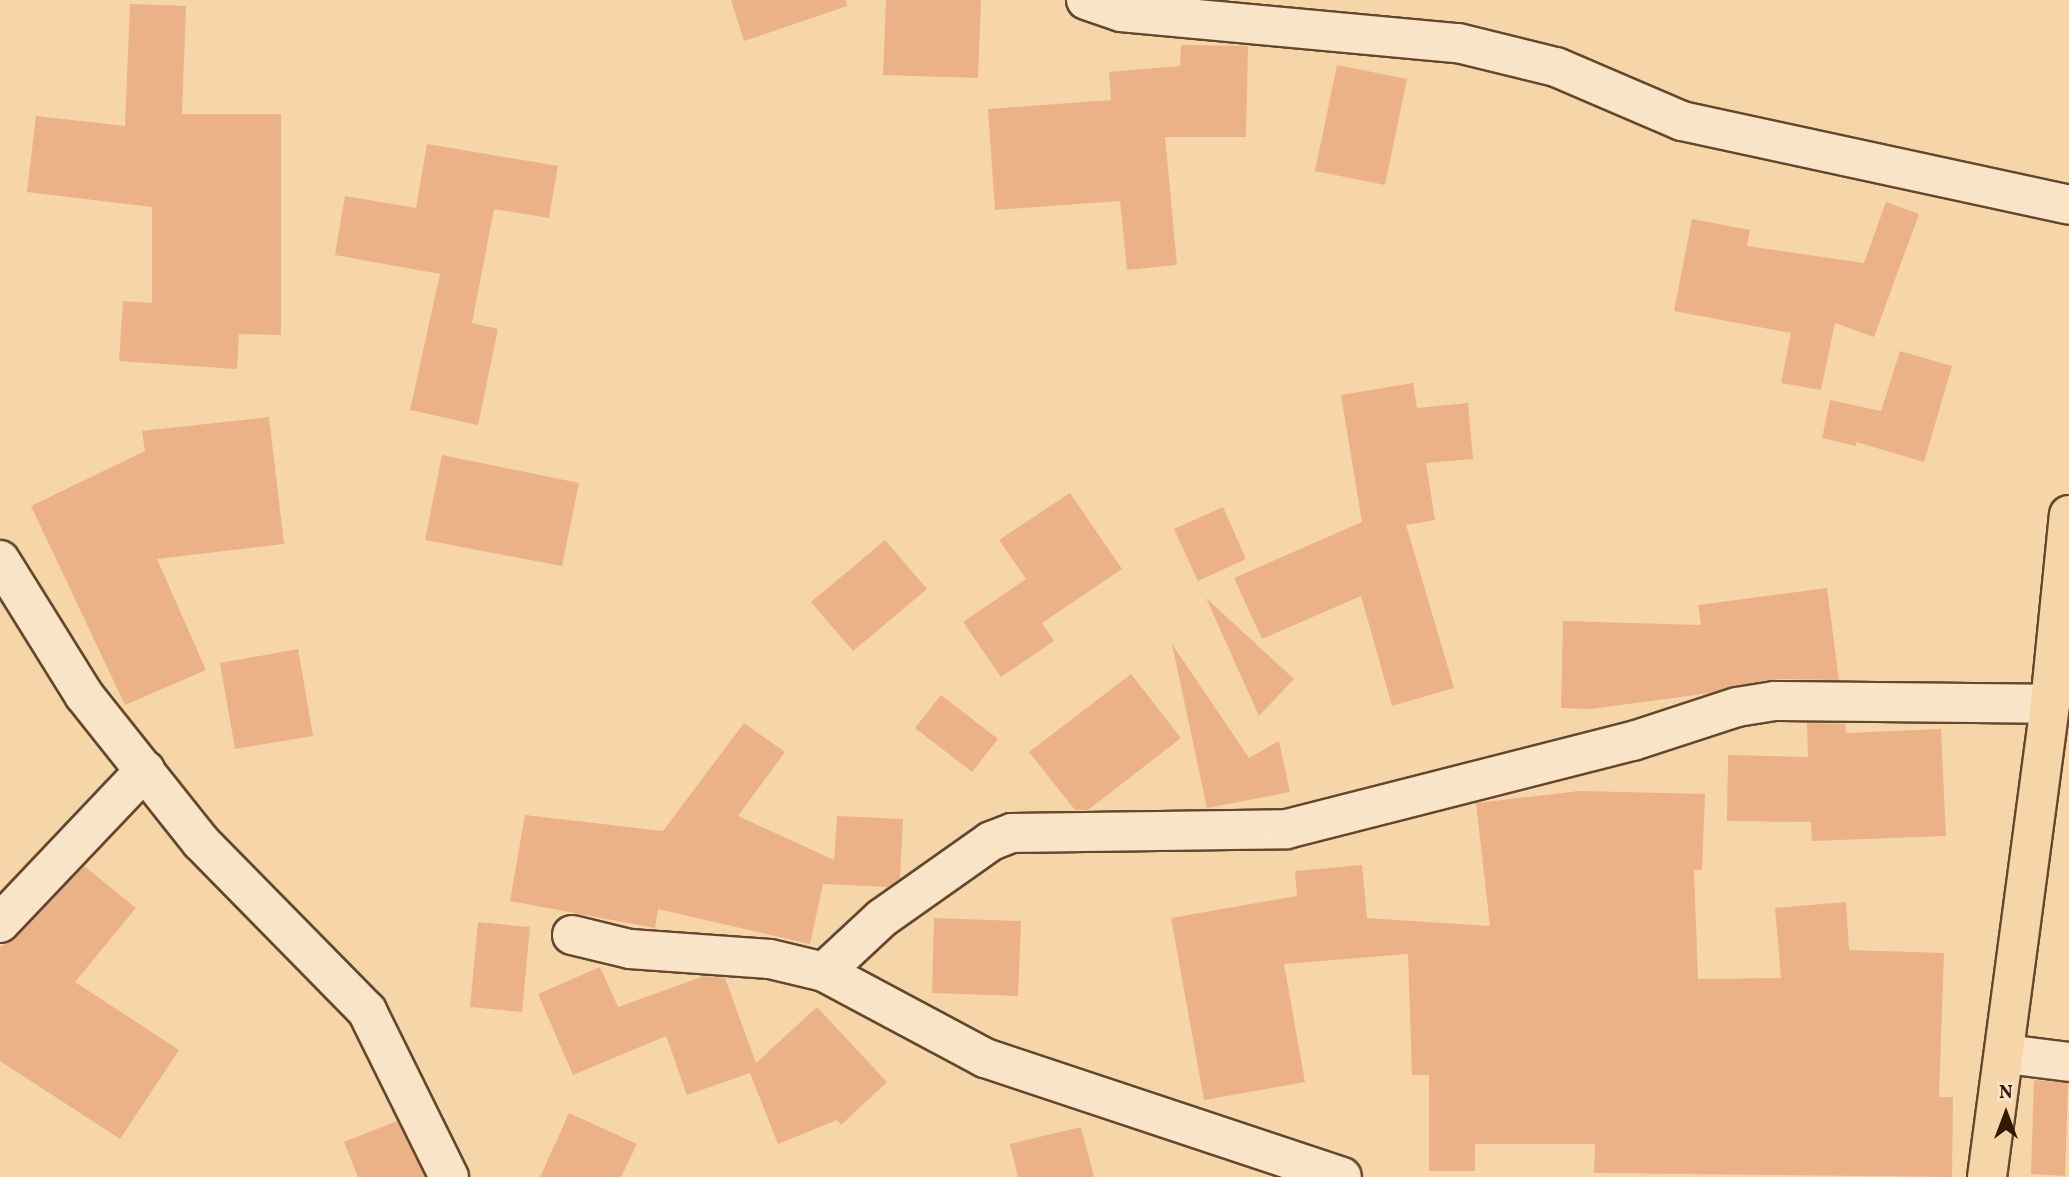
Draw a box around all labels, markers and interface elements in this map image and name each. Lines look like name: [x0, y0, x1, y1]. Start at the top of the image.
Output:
north arrow: [1971, 1079, 2041, 1149]
text: N: [1999, 1080, 2013, 1106]

